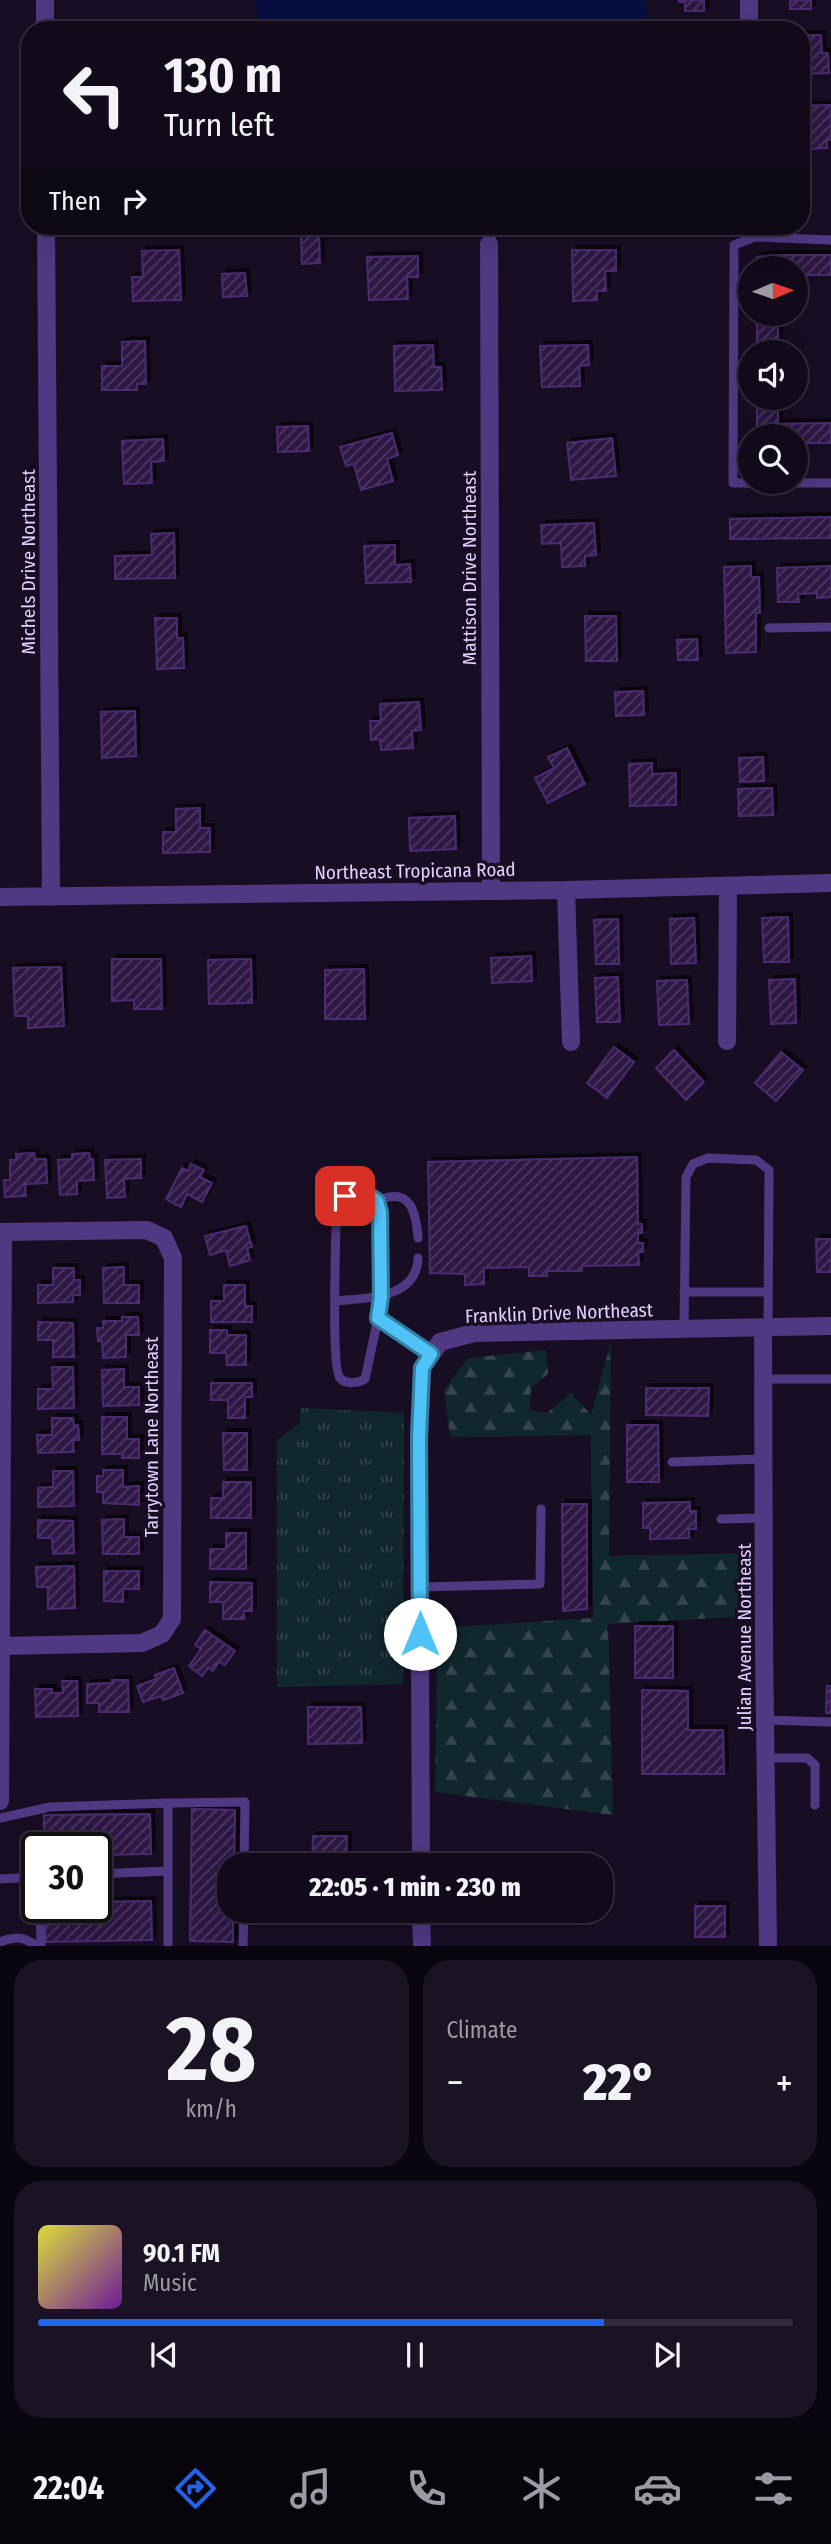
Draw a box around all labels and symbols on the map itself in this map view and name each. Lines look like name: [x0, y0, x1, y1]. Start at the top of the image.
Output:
north arrow: [738, 256, 808, 326]
street label: Michels Drive Northeast: [17, 469, 40, 655]
street label: Mattison Drive Northeast: [458, 470, 481, 665]
street label: Northeast Tropicana Road: [314, 858, 516, 884]
pin: [315, 1166, 375, 1226]
street label: Franklin Drive Northeast: [465, 1298, 654, 1328]
street label: Tarrytown Lane Northeast: [140, 1336, 163, 1537]
street label: Julian Avenue Northeast: [733, 1543, 756, 1731]
position arrow: [383, 1597, 457, 1671]
speed limit sign: 30: [21, 1832, 112, 1923]

